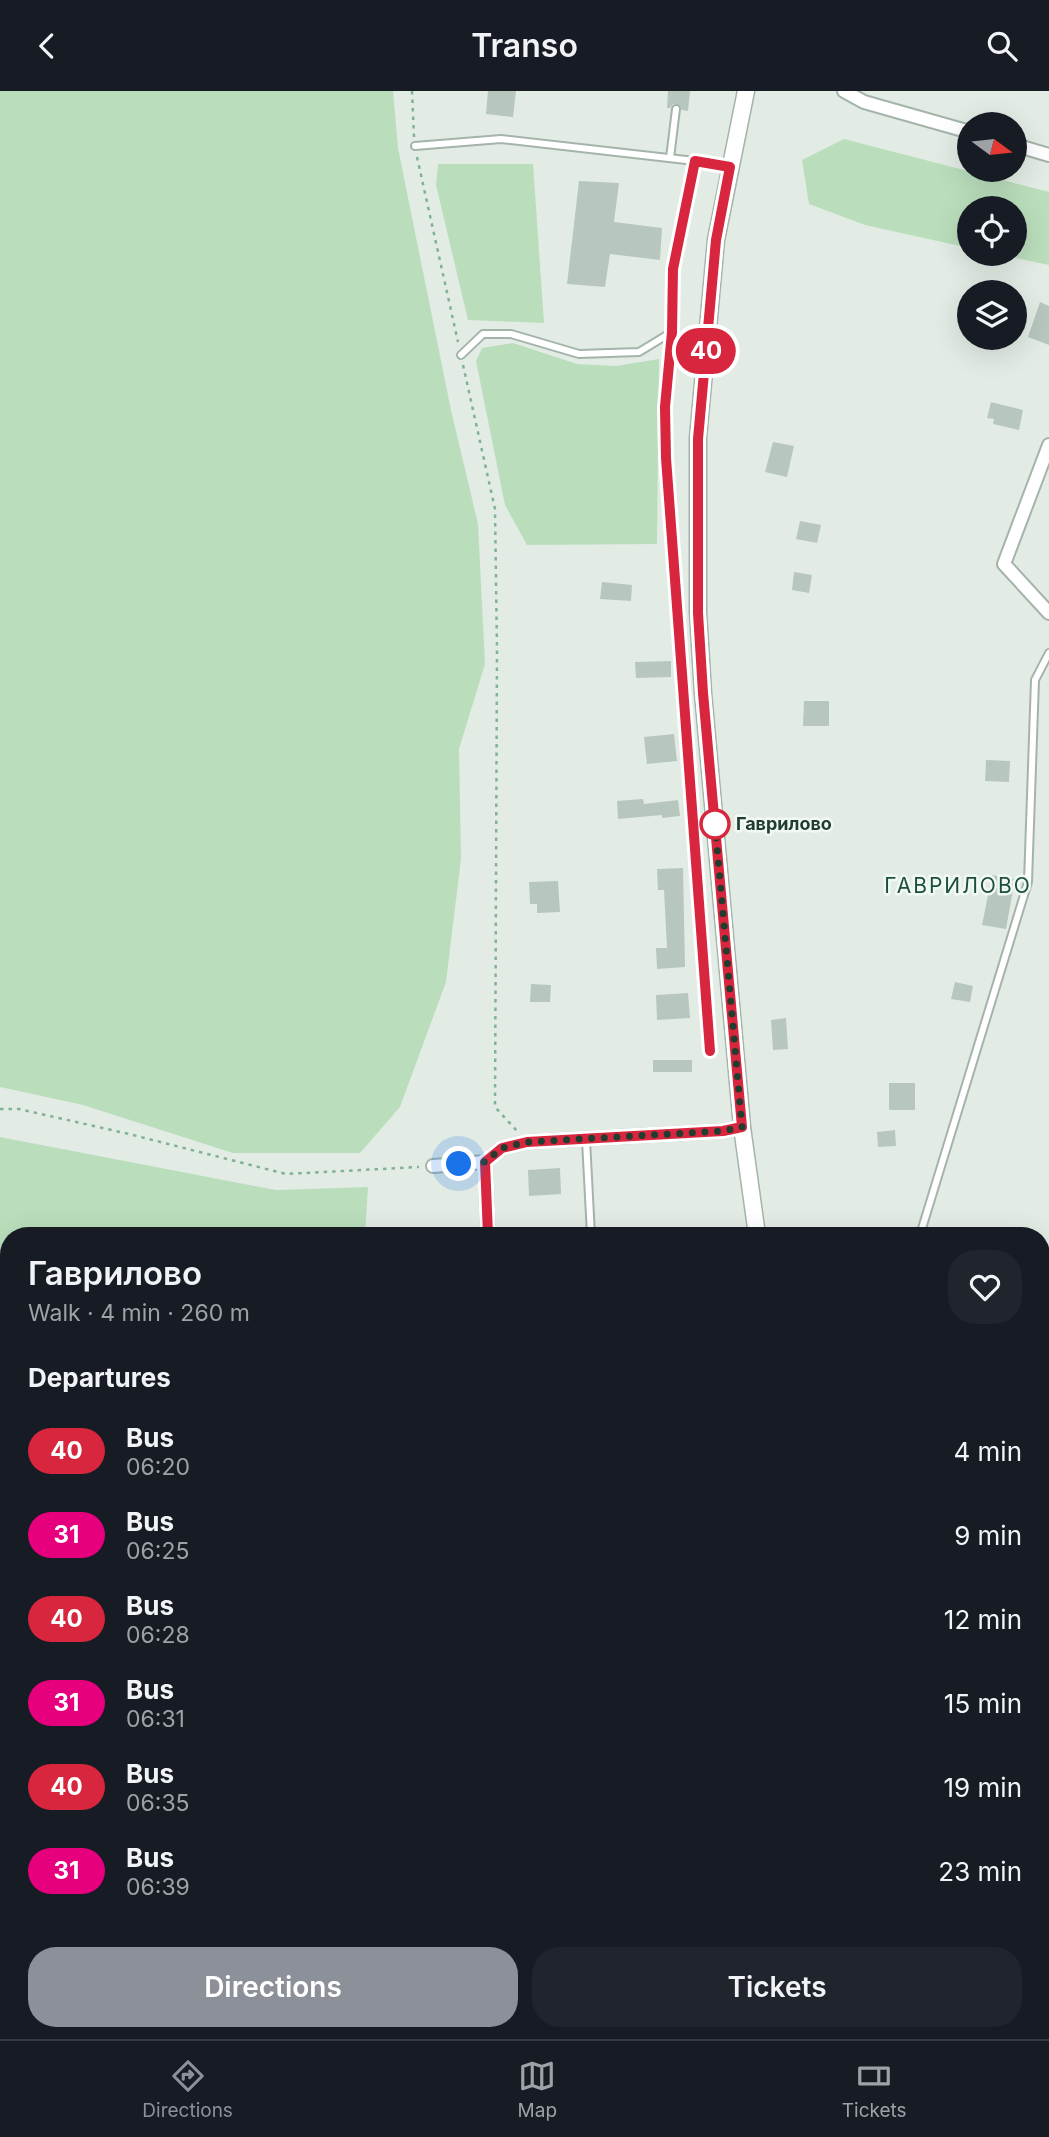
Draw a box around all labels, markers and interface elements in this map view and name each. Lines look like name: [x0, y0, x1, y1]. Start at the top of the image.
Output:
text: Transo: [471, 26, 578, 65]
icon: back: [28, 27, 66, 65]
icon: search: [983, 27, 1021, 65]
north arrow: [957, 112, 1027, 182]
map controls: [957, 112, 1027, 350]
button: locate: [957, 196, 1027, 266]
button: layers: [957, 280, 1027, 350]
line badge: 40: [674, 328, 738, 374]
text: 40: [690, 336, 722, 365]
marker: Гаврилово: [700, 809, 730, 839]
place label: Гаврилово: [736, 813, 832, 834]
district label: ГАВРИЛОВО: [884, 873, 1032, 898]
your location: [441, 1146, 476, 1181]
button: heart: [948, 1250, 1022, 1324]
text: Гаврилово: [28, 1253, 202, 1293]
text: Walk · 4 min · 260 m: [28, 1299, 250, 1327]
text: Departures: [28, 1362, 171, 1393]
text: Bus: [126, 1422, 174, 1453]
text: 40: [50, 1436, 83, 1465]
text: 4 min: [953, 1436, 1022, 1467]
text: 06:20: [126, 1453, 190, 1481]
text: Bus: [126, 1506, 174, 1537]
text: 31: [54, 1520, 79, 1549]
text: 9 min: [954, 1520, 1022, 1551]
text: 06:25: [126, 1537, 189, 1565]
text: Bus: [126, 1590, 174, 1621]
text: 40: [50, 1604, 83, 1633]
text: 12 min: [944, 1604, 1022, 1635]
text: 06:28: [126, 1621, 190, 1649]
text: Bus: [126, 1674, 174, 1705]
text: 31: [54, 1688, 79, 1717]
text: 15 min: [944, 1688, 1022, 1719]
text: 06:31: [126, 1705, 185, 1733]
text: Bus: [126, 1758, 174, 1789]
text: 40: [50, 1772, 83, 1801]
text: 19 min: [944, 1772, 1022, 1803]
text: 06:35: [126, 1789, 190, 1817]
text: Bus: [126, 1842, 174, 1873]
text: 31: [54, 1856, 79, 1885]
text: 23 min: [938, 1856, 1022, 1887]
text: 06:39: [126, 1873, 190, 1901]
button: Directions: [28, 1947, 518, 2027]
button: Tickets: [532, 1947, 1022, 2027]
tab: Directions: [142, 2057, 233, 2122]
tab: Map: [518, 2057, 557, 2122]
tab: Tickets: [842, 2057, 907, 2122]

